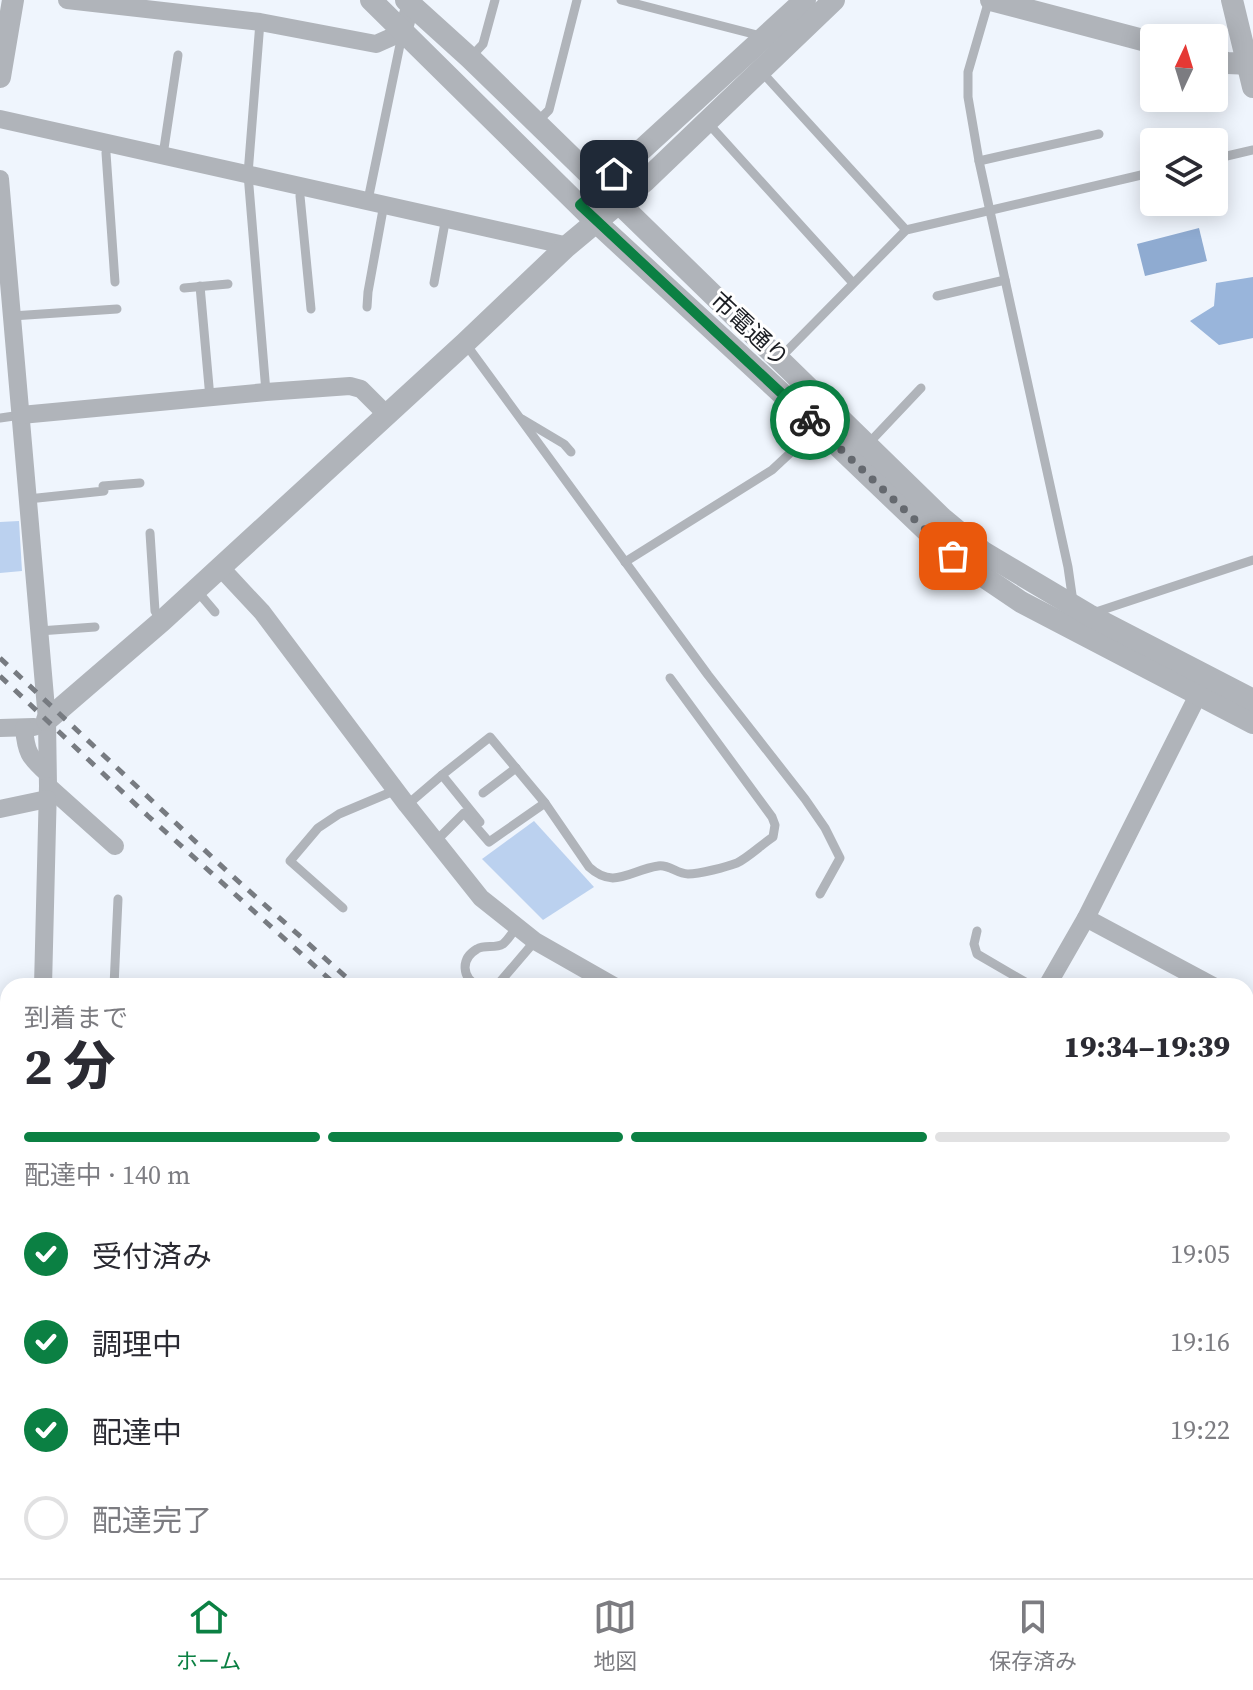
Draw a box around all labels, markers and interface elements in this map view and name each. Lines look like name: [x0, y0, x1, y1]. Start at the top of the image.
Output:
north arrow: [1140, 24, 1228, 112]
map controls: [1140, 24, 1228, 216]
button: layers: [1140, 128, 1228, 216]
pin: [580, 140, 648, 208]
icon: home: [592, 152, 636, 196]
street label: 市電通り: [704, 284, 796, 374]
courier: [770, 380, 850, 460]
icon: bike: [788, 398, 832, 442]
pin: [919, 522, 987, 590]
icon: bag: [931, 534, 975, 578]
text: 到着まで: [24, 1000, 128, 1036]
text: 19:34–19:39: [1063, 1026, 1230, 1067]
text: 2 分: [24, 1030, 116, 1101]
text: 配達中 · 140 m: [24, 1157, 190, 1193]
icon: check: [24, 1232, 68, 1276]
text: 受付済み: [92, 1236, 212, 1277]
text: 19:05: [1170, 1236, 1230, 1272]
icon: check: [24, 1320, 68, 1364]
text: 調理中: [92, 1324, 182, 1365]
text: 19:16: [1170, 1324, 1230, 1360]
icon: check: [24, 1408, 68, 1452]
text: 配達中: [92, 1412, 182, 1453]
text: 19:22: [1170, 1412, 1230, 1448]
text: 配達完了: [92, 1500, 212, 1541]
tab: ホーム: [176, 1595, 241, 1676]
tab: 地図: [593, 1595, 637, 1676]
tab: 保存済み: [989, 1595, 1077, 1676]

